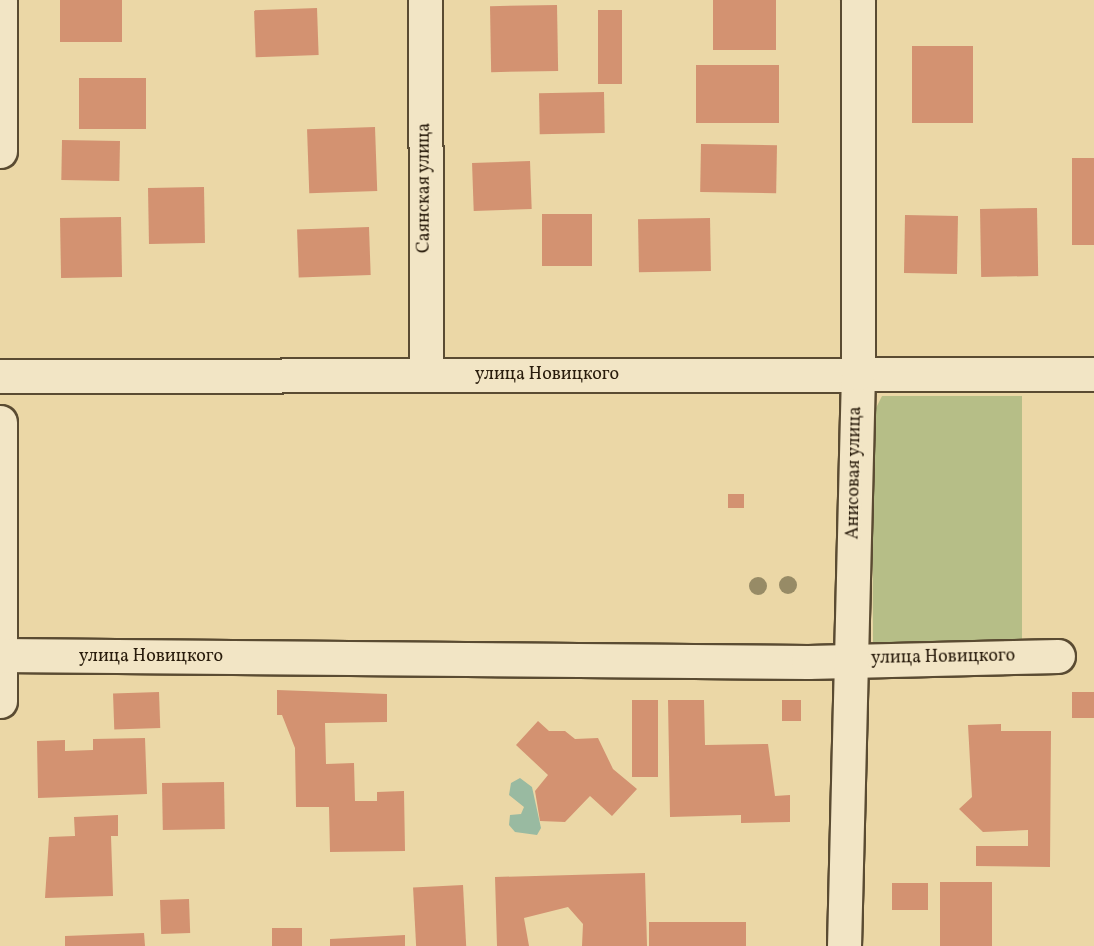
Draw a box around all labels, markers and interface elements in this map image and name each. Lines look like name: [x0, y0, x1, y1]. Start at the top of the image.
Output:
street label: Саянская улица: [414, 123, 436, 253]
street label: улица Новицкого: [475, 364, 619, 386]
street label: Анисовая улица: [843, 406, 867, 540]
street label: улица Новицкого: [79, 646, 223, 668]
street label: улица Новицкого: [871, 646, 1015, 670]

